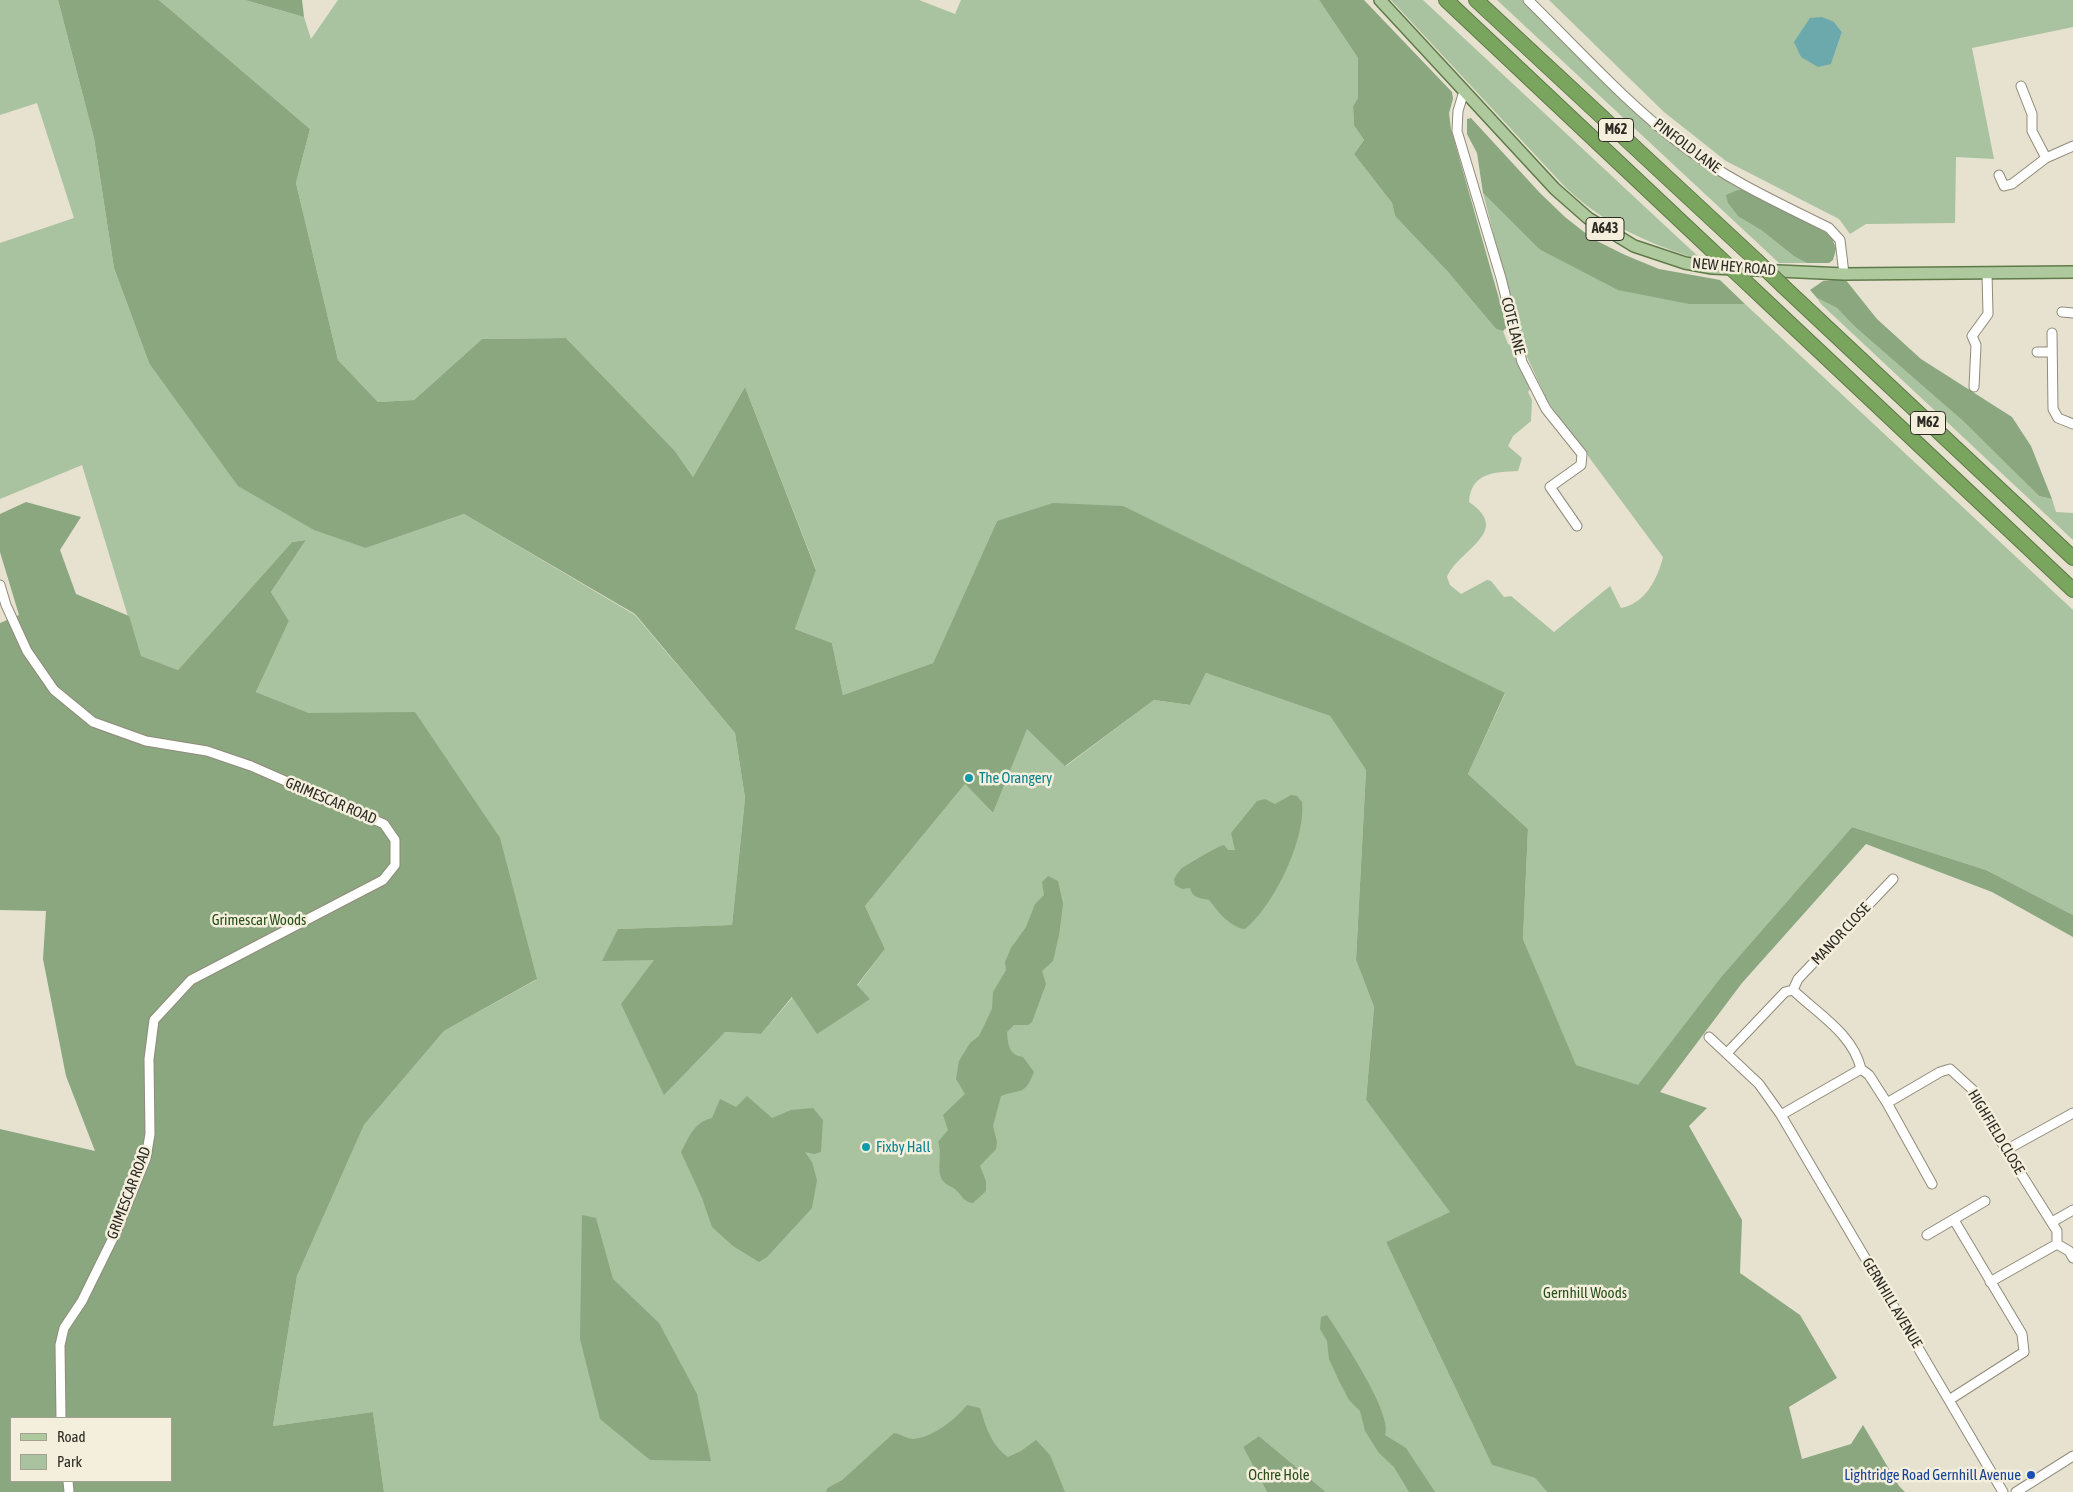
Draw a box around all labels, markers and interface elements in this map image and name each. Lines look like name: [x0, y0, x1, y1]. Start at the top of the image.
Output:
street label: PINFOLD LANE: [1650, 115, 1724, 177]
road number: M62: [1598, 118, 1634, 142]
road number: A643: [1586, 218, 1624, 240]
street label: NEW HEY ROAD: [1691, 254, 1777, 280]
street label: COTE LANE: [1497, 296, 1529, 356]
road number: M62: [1910, 412, 1946, 434]
place label: The Orangery: [979, 769, 1052, 787]
marker: The Orangery: [963, 772, 975, 784]
street label: GRIMESCAR ROAD: [283, 774, 379, 828]
street label: MANOR CLOSE: [1808, 899, 1874, 969]
park label: Grimescar Woods: [212, 911, 306, 929]
street label: HIGHFIELD CLOSE: [1964, 1086, 2028, 1178]
place label: Fixby Hall: [876, 1138, 930, 1156]
marker: Fixby Hall: [860, 1141, 872, 1153]
street label: GRIMESCAR ROAD: [103, 1144, 155, 1242]
street label: GERNHILL AVENUE: [1858, 1255, 1926, 1351]
park label: Gernhill Woods: [1543, 1284, 1627, 1302]
legend: [10, 1417, 172, 1482]
text: Road: [57, 1428, 86, 1445]
text: Park: [57, 1453, 82, 1470]
park label: Ochre Hole: [1248, 1466, 1310, 1484]
place label: Lightridge Road Gernhill Avenue: [1844, 1466, 2021, 1484]
marker: Lightridge Road Gernhill Avenue: [2025, 1469, 2037, 1481]

